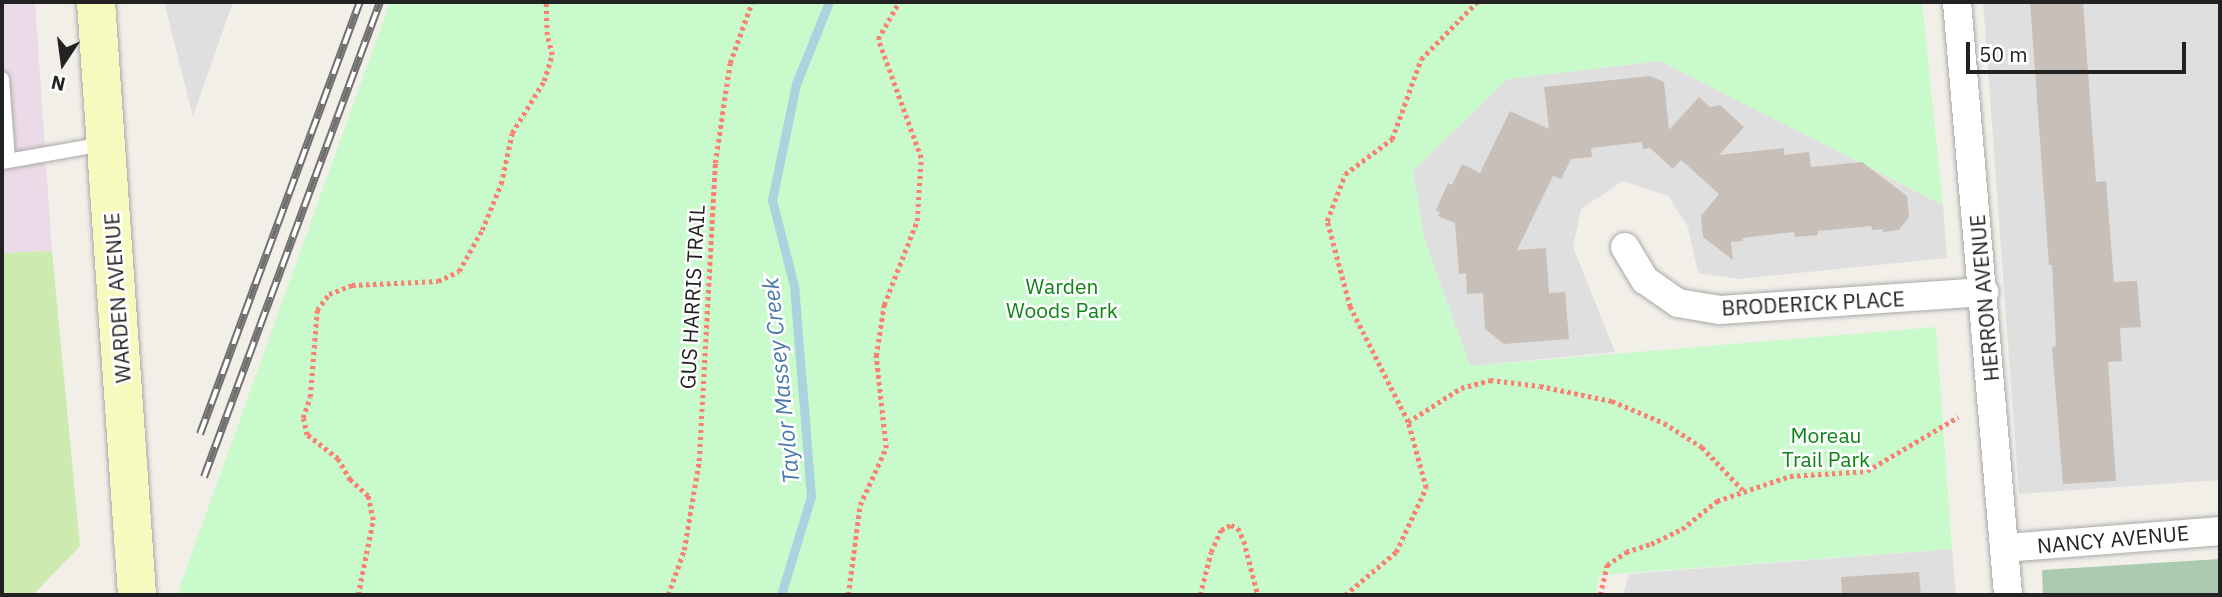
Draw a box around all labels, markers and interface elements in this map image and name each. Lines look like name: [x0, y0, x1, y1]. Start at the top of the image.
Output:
north arrow: [28, 28, 98, 98]
scale bar: [1970, 28, 2190, 72]
text: 50 m: [1979, 40, 2028, 68]
text: N: [49, 70, 68, 97]
street label: GUS HARRIS TRAIL: [675, 204, 709, 390]
street label: WARDEN AVENUE: [98, 212, 136, 384]
street label: HERRON AVENUE: [1964, 214, 2004, 382]
park label: Warden Woods Park: [1006, 273, 1118, 323]
water label: Taylor Massey Creek: [755, 277, 805, 485]
street label: BRODERICK PLACE: [1721, 286, 1905, 320]
park label: Moreau Trail Park: [1782, 422, 1870, 472]
street label: NANCY AVENUE: [2036, 520, 2190, 558]

